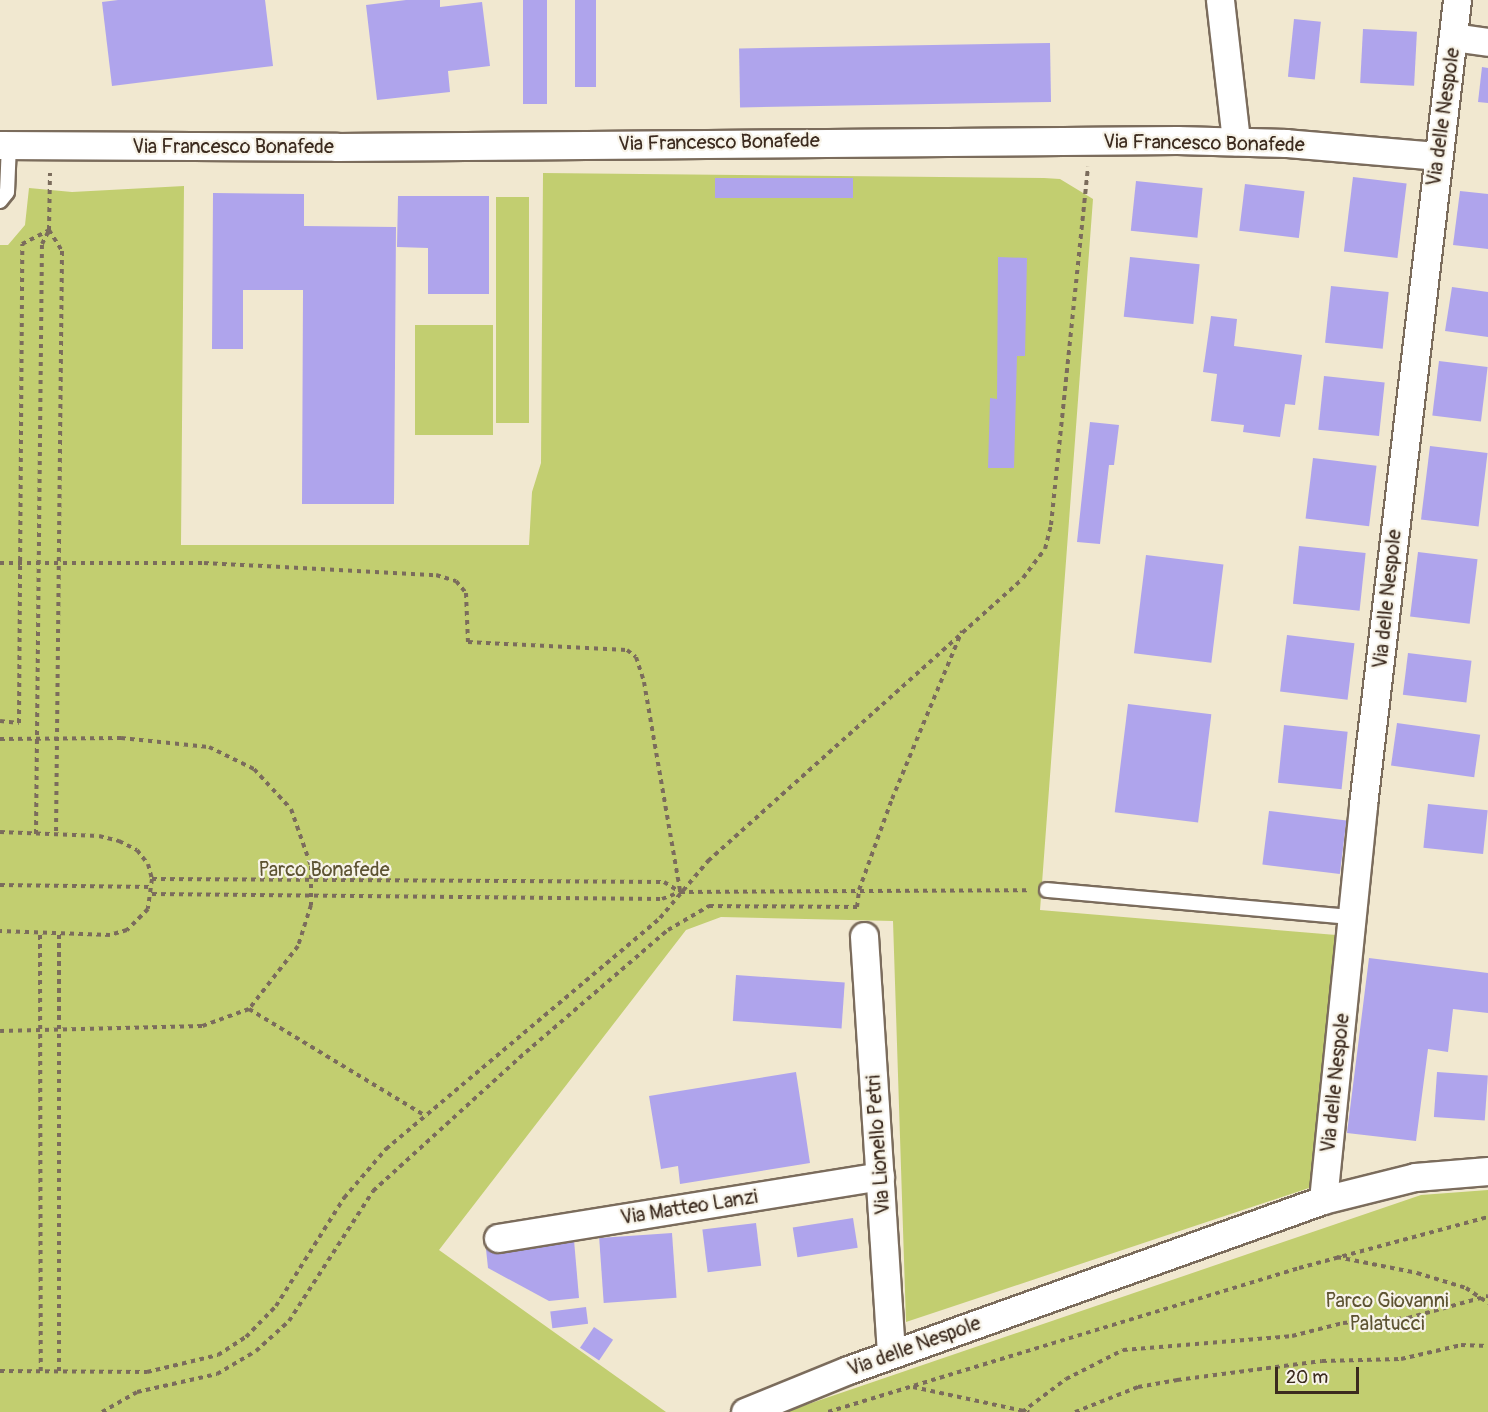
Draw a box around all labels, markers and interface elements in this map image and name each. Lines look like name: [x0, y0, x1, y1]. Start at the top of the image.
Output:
street label: Via delle Nespole: [1421, 46, 1465, 188]
street label: Via Francesco Bonafede: [618, 128, 820, 156]
street label: Via Francesco Bonafede: [1103, 129, 1305, 157]
street label: Via Francesco Bonafede: [132, 134, 334, 158]
street label: Via delle Nespole: [1368, 528, 1406, 670]
park label: Parco Bonafede: [258, 857, 390, 881]
street label: Via delle Nespole: [1316, 1012, 1354, 1154]
street label: Via Lionello Petri: [861, 1074, 895, 1216]
street label: Via Matteo Lanzi: [619, 1184, 759, 1230]
park label: Parco Giovanni Palatucci: [1325, 1289, 1449, 1336]
street label: Via delle Nespole: [844, 1311, 984, 1381]
scale bar: [1278, 1355, 1362, 1393]
text: 20 m: [1286, 1366, 1328, 1389]

